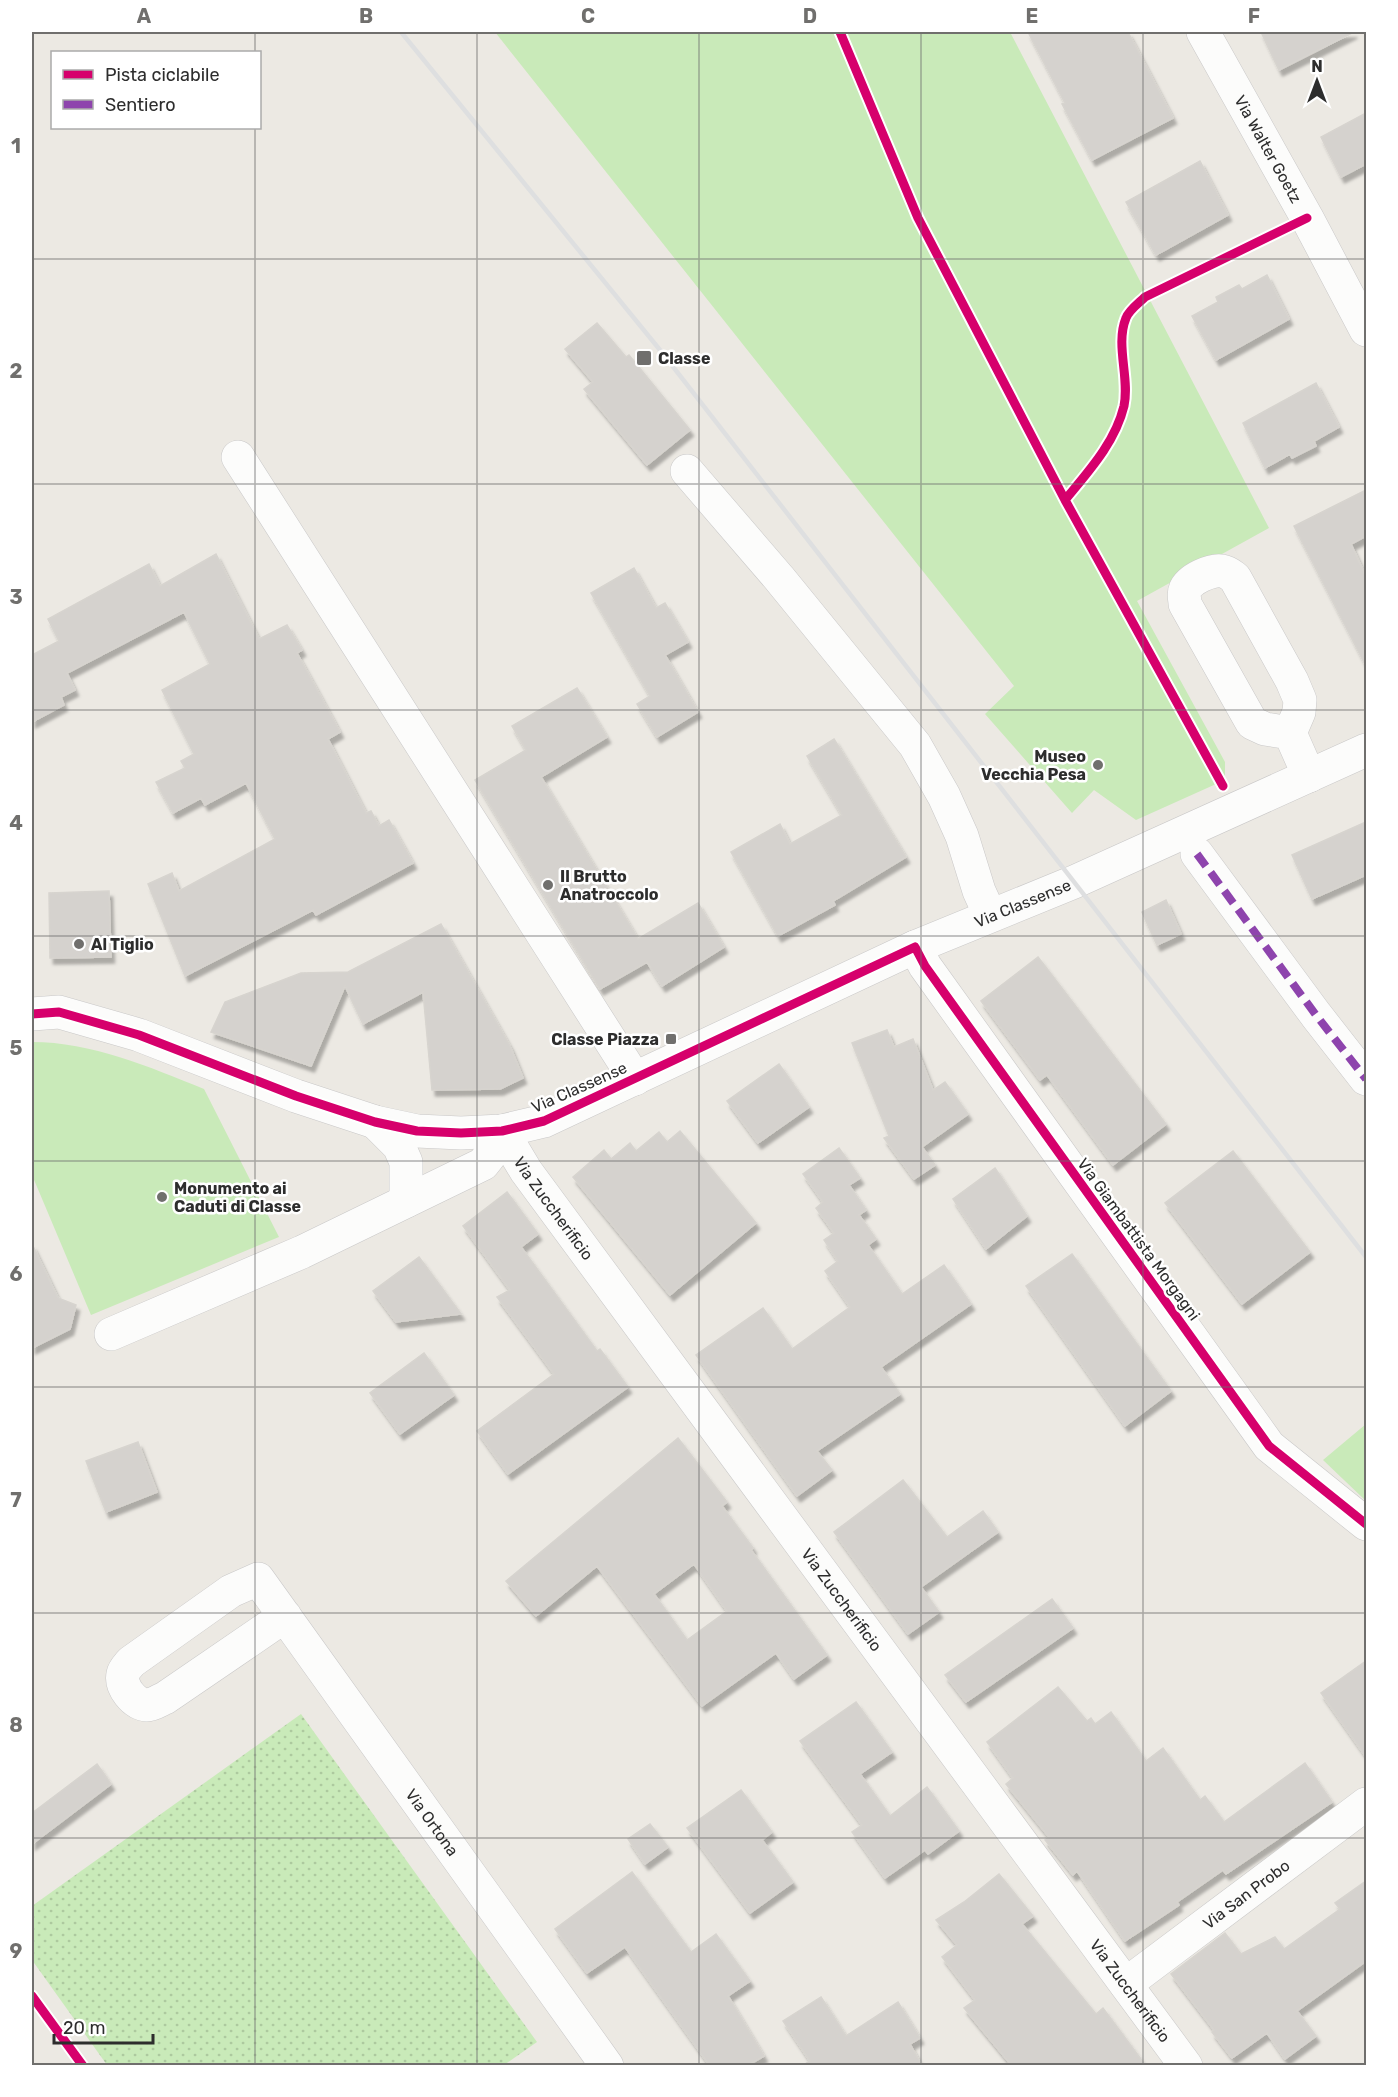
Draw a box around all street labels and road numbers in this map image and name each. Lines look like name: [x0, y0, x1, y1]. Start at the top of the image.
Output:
street label: Via Walter Goetz: [1230, 92, 1306, 206]
street label: Via Classense: [972, 875, 1074, 932]
street label: Via Classense: [529, 1058, 630, 1117]
street label: Via Zuccherificio: [510, 1153, 597, 1264]
street label: Via Giambattista Morgagni: [1073, 1154, 1204, 1324]
street label: Via Zuccherificio: [797, 1545, 886, 1655]
street label: Via Ortona: [402, 1785, 462, 1860]
street label: Via San Probo: [1199, 1856, 1293, 1933]
street label: Via Zuccherificio: [1086, 1936, 1174, 2046]

